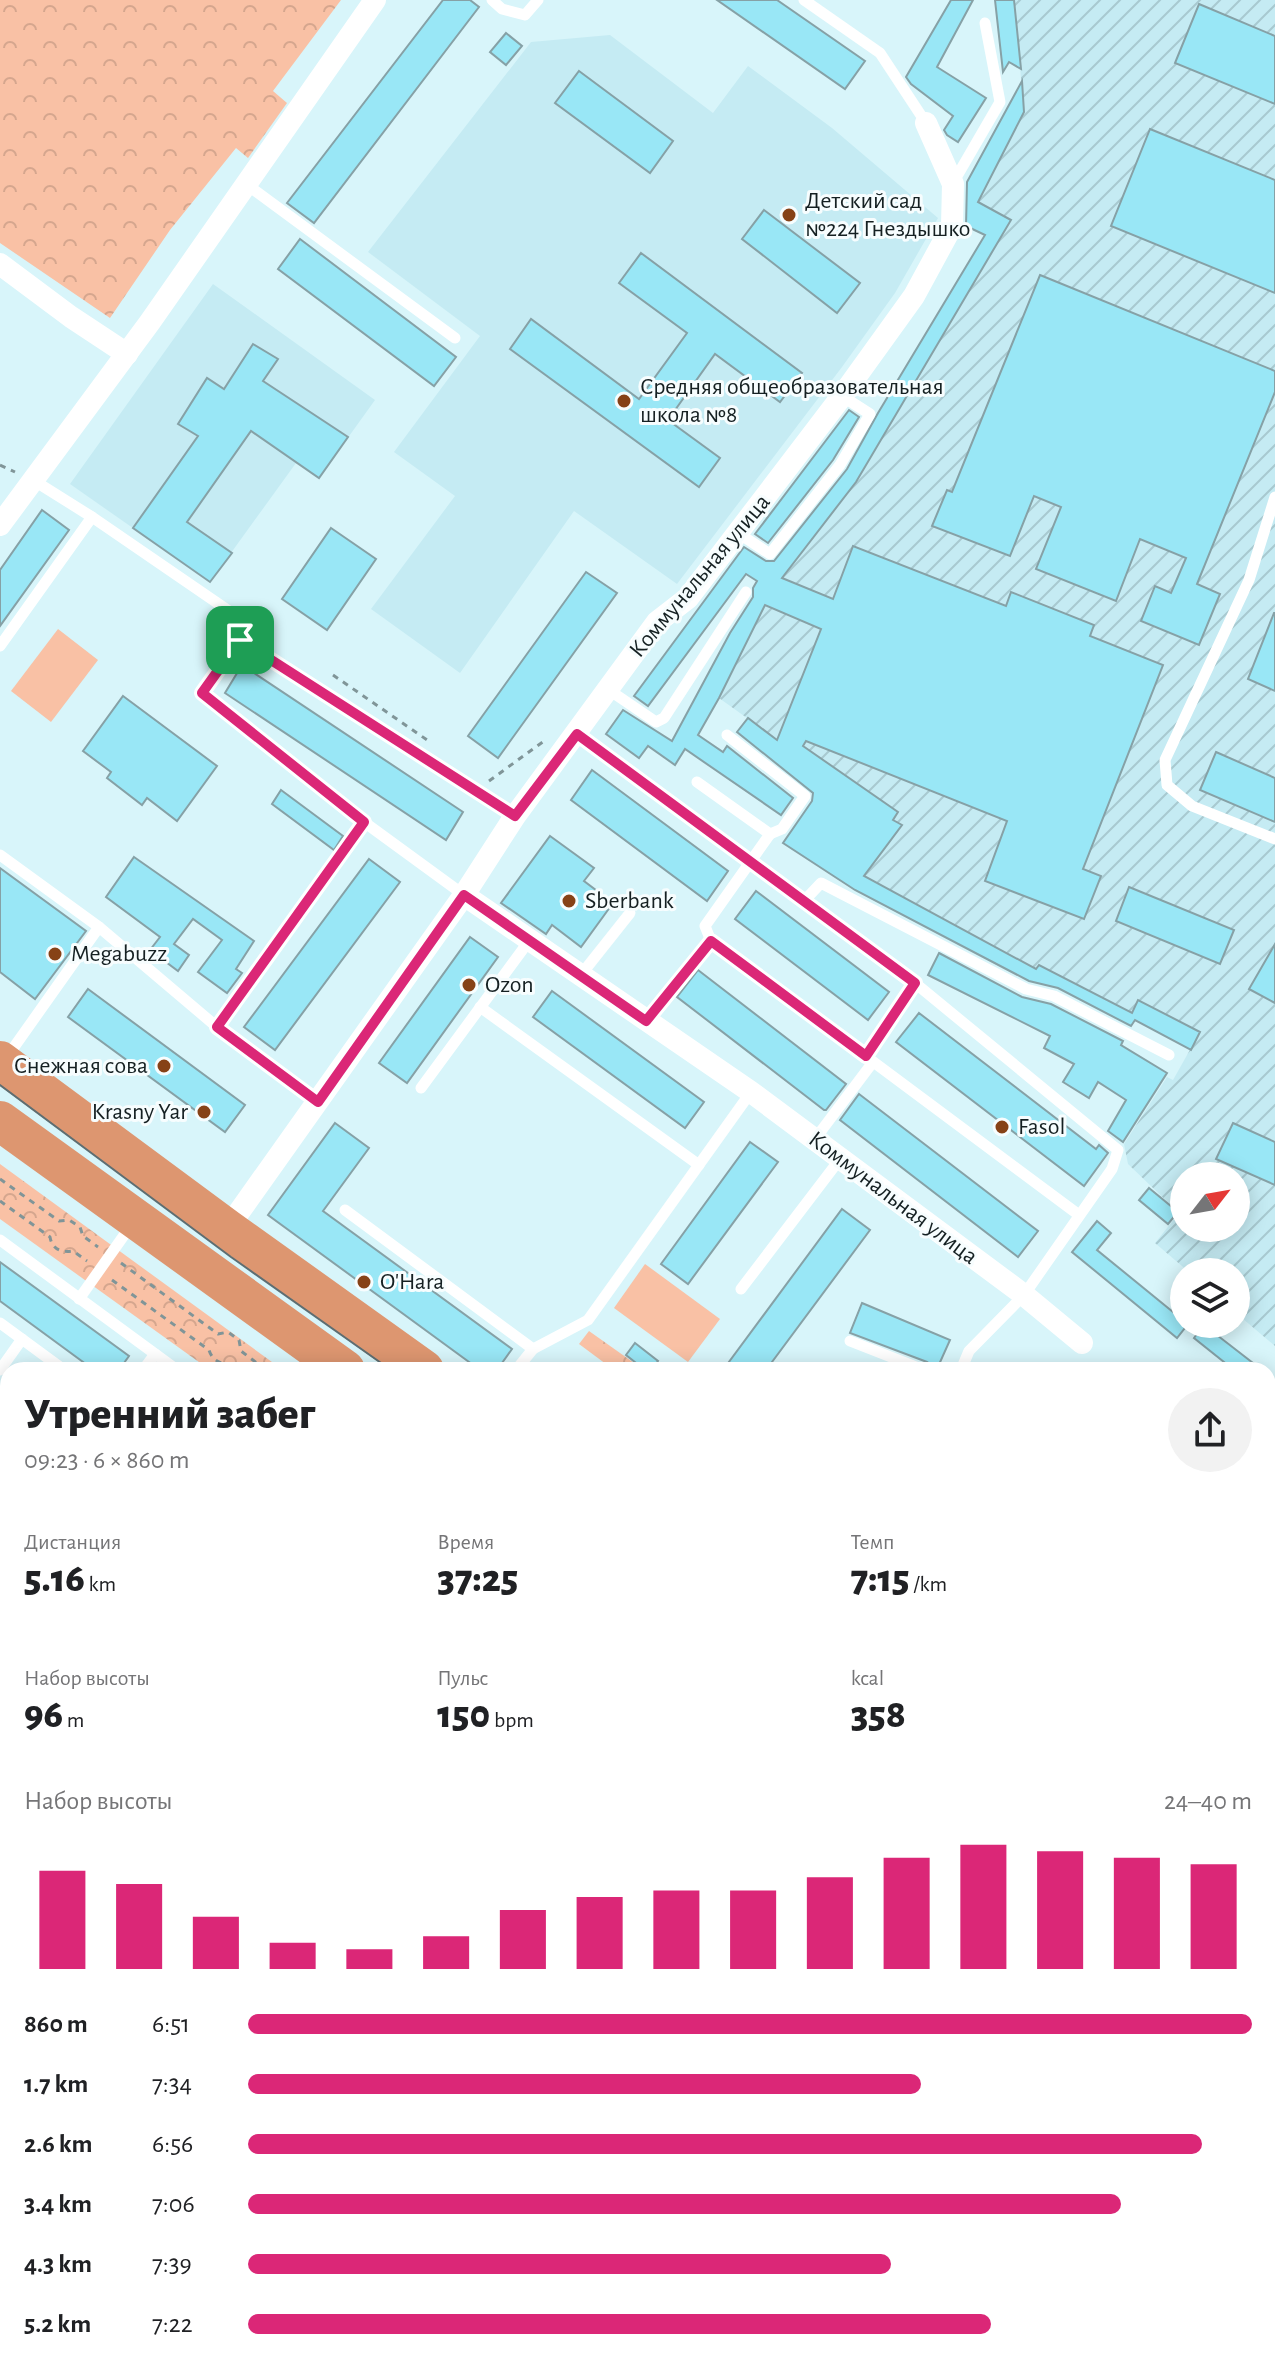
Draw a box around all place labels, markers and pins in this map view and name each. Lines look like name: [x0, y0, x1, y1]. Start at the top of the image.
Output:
place label: Детский сад №224 Гнездышко: [805, 189, 970, 241]
marker: Детский сад №224 Гнездышко: [780, 206, 798, 224]
place label: Средняя общеобразовательная школа №8: [640, 375, 944, 427]
marker: Средняя общеобразовательная школа №8: [615, 392, 633, 410]
pin: [206, 606, 274, 674]
place label: Sberbank: [585, 889, 674, 913]
marker: Sberbank: [560, 892, 578, 910]
place label: Megabuzz: [71, 942, 167, 966]
marker: Megabuzz: [46, 945, 64, 963]
place label: Ozon: [485, 973, 534, 997]
marker: Ozon: [460, 976, 478, 994]
place label: Снежная сова: [14, 1054, 148, 1078]
marker: Снежная сова: [155, 1057, 173, 1075]
place label: Krasny Yar: [92, 1100, 188, 1124]
marker: Krasny Yar: [195, 1103, 213, 1121]
place label: Fasol: [1018, 1115, 1065, 1139]
marker: Fasol: [993, 1118, 1011, 1136]
place label: O'Hara: [380, 1270, 444, 1294]
marker: O'Hara: [355, 1273, 373, 1291]

